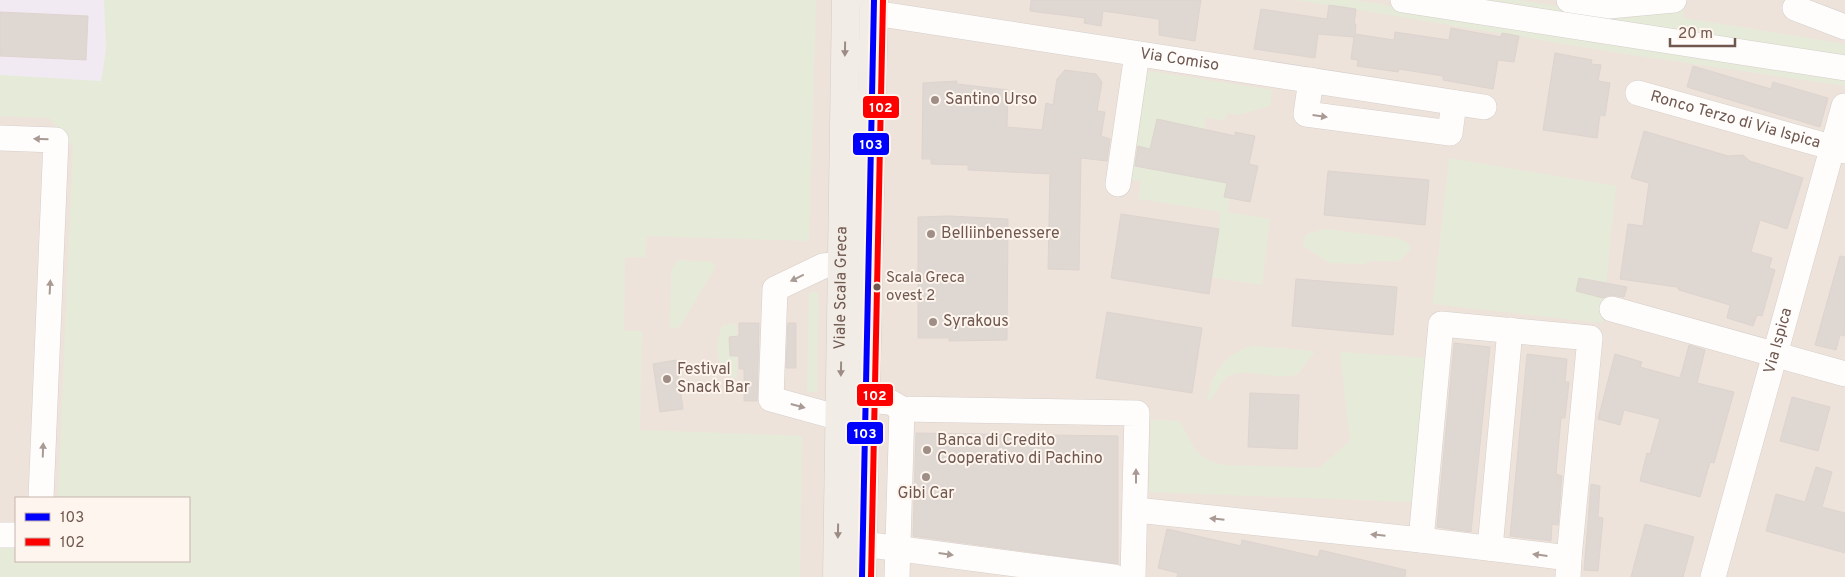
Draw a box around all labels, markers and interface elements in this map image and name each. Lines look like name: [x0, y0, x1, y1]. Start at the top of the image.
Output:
scale bar: [1670, 15, 1735, 47]
text: 20 m: [1678, 25, 1713, 44]
one-way arrow: [841, 41, 849, 57]
street label: Via Comiso: [1138, 44, 1220, 76]
street label: Ronco Terzo di Via Ispica: [1648, 87, 1823, 154]
place label: Santino Urso: [945, 90, 1037, 110]
marker: Santino Urso: [929, 94, 941, 106]
line badge: 102: [862, 95, 900, 119]
text: 102: [869, 100, 893, 117]
one-way arrow: [1313, 112, 1329, 120]
line badge: 103: [852, 132, 890, 156]
one-way arrow: [33, 135, 49, 143]
text: 103: [859, 137, 883, 154]
place label: Belliinbenessere: [941, 224, 1060, 244]
street label: Viale Scala Greca: [831, 226, 852, 350]
marker: Belliinbenessere: [925, 228, 937, 240]
place label: Scala Greca ovest 2: [886, 269, 965, 306]
one-way arrow: [790, 275, 804, 283]
one-way arrow: [46, 279, 54, 295]
marker: Scala Greca ovest 2: [872, 282, 882, 292]
street label: Via Ispica: [1760, 306, 1797, 376]
place label: Syrakous: [943, 312, 1009, 332]
marker: Syrakous: [927, 316, 939, 328]
place label: Festival Snack Bar: [677, 360, 750, 398]
one-way arrow: [837, 361, 845, 377]
marker: Festival Snack Bar: [661, 373, 673, 385]
line badge: 102: [856, 383, 894, 407]
text: 102: [863, 388, 887, 405]
one-way arrow: [791, 403, 806, 411]
line badge: 103: [846, 421, 884, 445]
text: 103: [853, 426, 877, 443]
place label: Banca di Credito Cooperativo di Pachino: [937, 431, 1103, 469]
one-way arrow: [40, 441, 48, 457]
marker: Banca di Credito Cooperativo di Pachino: [921, 444, 933, 456]
one-way arrow: [1132, 468, 1140, 484]
marker: Gibi Car: [920, 471, 932, 483]
place label: Gibi Car: [897, 484, 955, 504]
legend: [15, 497, 190, 562]
text: 103: [60, 509, 84, 528]
one-way arrow: [1208, 514, 1224, 522]
one-way arrow: [834, 523, 842, 539]
one-way arrow: [1370, 531, 1386, 539]
text: 102: [60, 534, 84, 553]
one-way arrow: [938, 550, 954, 558]
one-way arrow: [1531, 551, 1547, 559]

